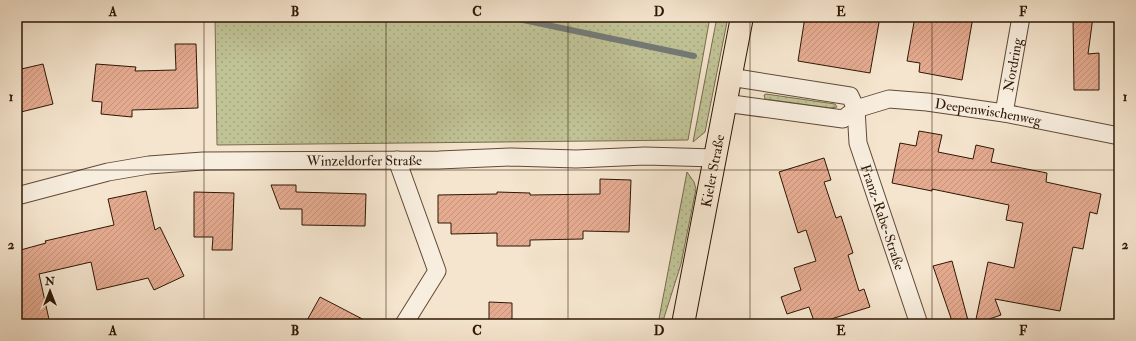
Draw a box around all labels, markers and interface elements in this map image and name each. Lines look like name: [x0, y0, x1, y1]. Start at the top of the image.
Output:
text: A: [108, 4, 118, 20]
text: B: [291, 4, 299, 20]
text: C: [472, 4, 482, 20]
text: D: [654, 4, 665, 20]
text: E: [836, 4, 846, 20]
text: F: [1019, 4, 1028, 20]
street label: Nordring: [1000, 36, 1026, 93]
text: 1: [9, 89, 14, 105]
text: 1: [1123, 89, 1128, 105]
street label: Deepenwischenweg: [934, 95, 1044, 129]
street label: Kieler Straße: [698, 133, 728, 209]
street label: Winzeldorfer Straße: [305, 152, 422, 170]
street label: Franz-Rabe-Straße: [857, 162, 908, 272]
text: 2: [8, 237, 15, 253]
text: 2: [1122, 237, 1129, 253]
north arrow: [30, 271, 70, 311]
text: N: [44, 275, 56, 288]
text: A: [108, 323, 118, 339]
text: B: [291, 323, 299, 339]
text: C: [472, 323, 482, 339]
text: D: [654, 323, 665, 339]
text: E: [836, 323, 846, 339]
text: F: [1019, 323, 1028, 339]

